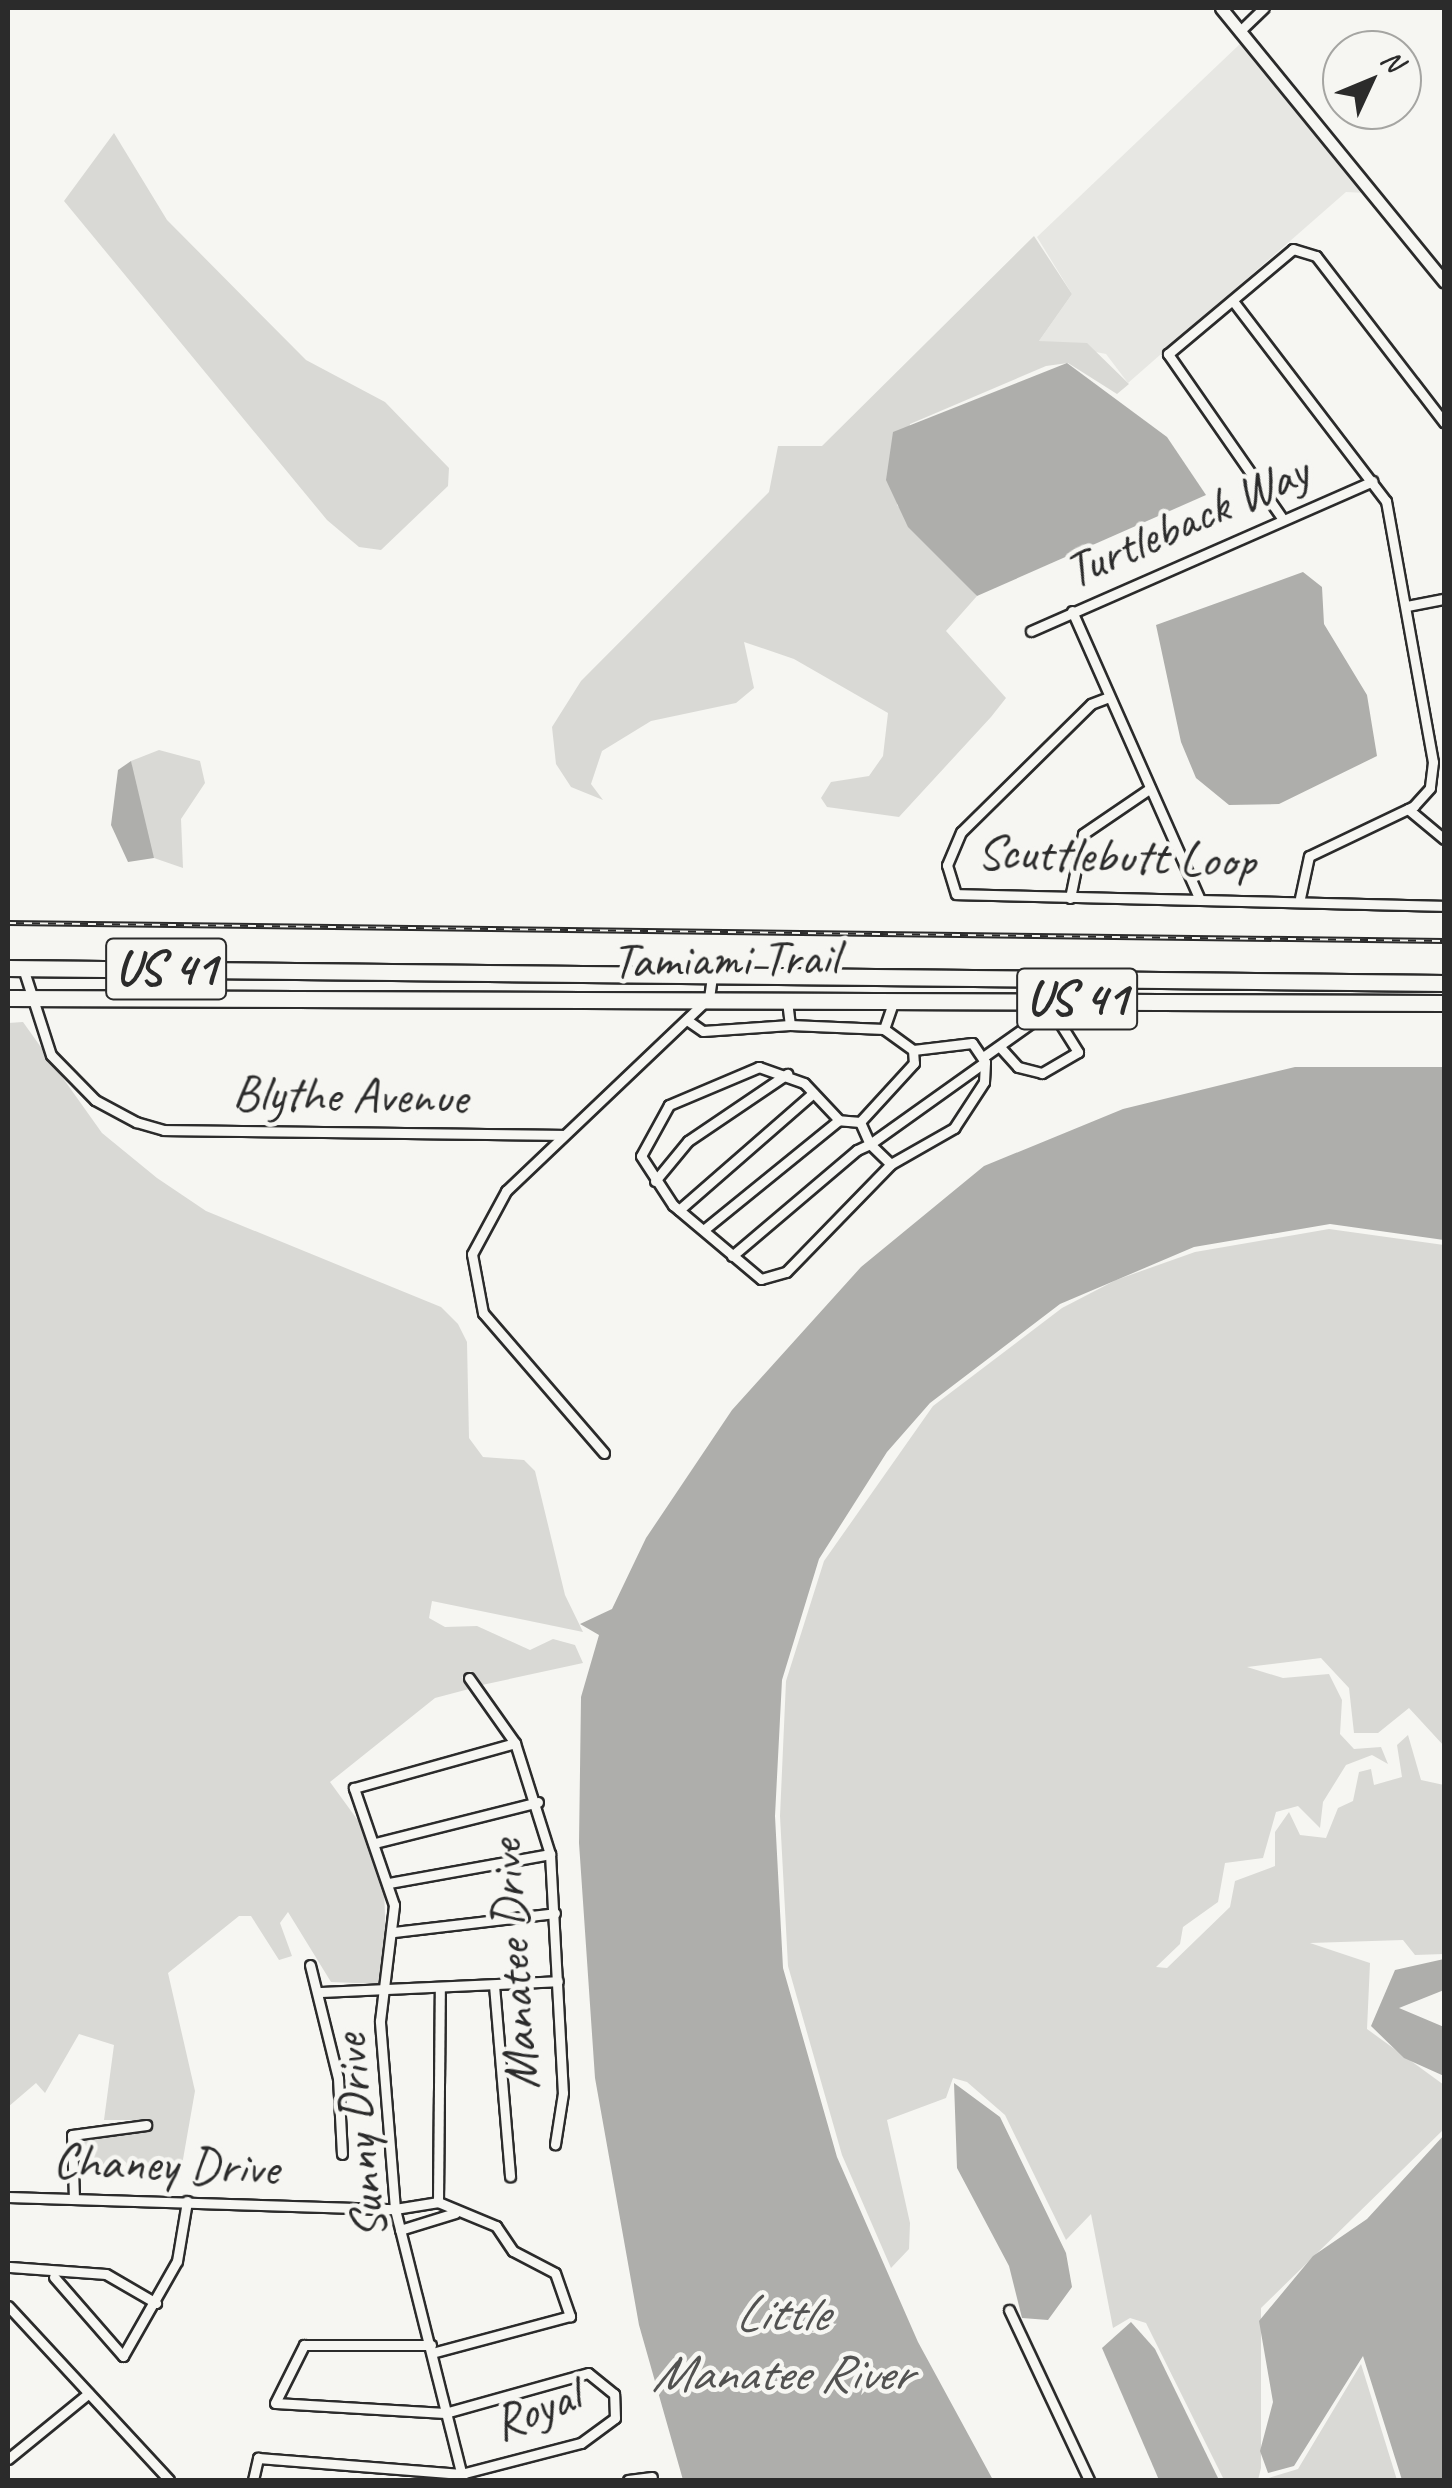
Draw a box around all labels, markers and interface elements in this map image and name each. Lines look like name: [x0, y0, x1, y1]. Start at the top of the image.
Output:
north arrow: [1322, 30, 1422, 130]
text: N: [1374, 42, 1411, 79]
street label: Turtleback Way: [1055, 441, 1317, 601]
street label: Scuttlebutt Loop: [976, 821, 1256, 891]
road number: US 41: [104, 926, 228, 1012]
street label: Tamiami Trail: [611, 927, 839, 991]
road number: US 41: [1014, 956, 1140, 1042]
street label: Blythe Avenue: [232, 1063, 468, 1127]
street label: Manatee Drive: [474, 1838, 552, 2092]
street label: Sunny Drive: [318, 2032, 400, 2242]
street label: Chaney Drive: [52, 2130, 280, 2198]
water label: Little Manatee River: [651, 2283, 911, 2405]
street label: Royal: [484, 2365, 588, 2453]

